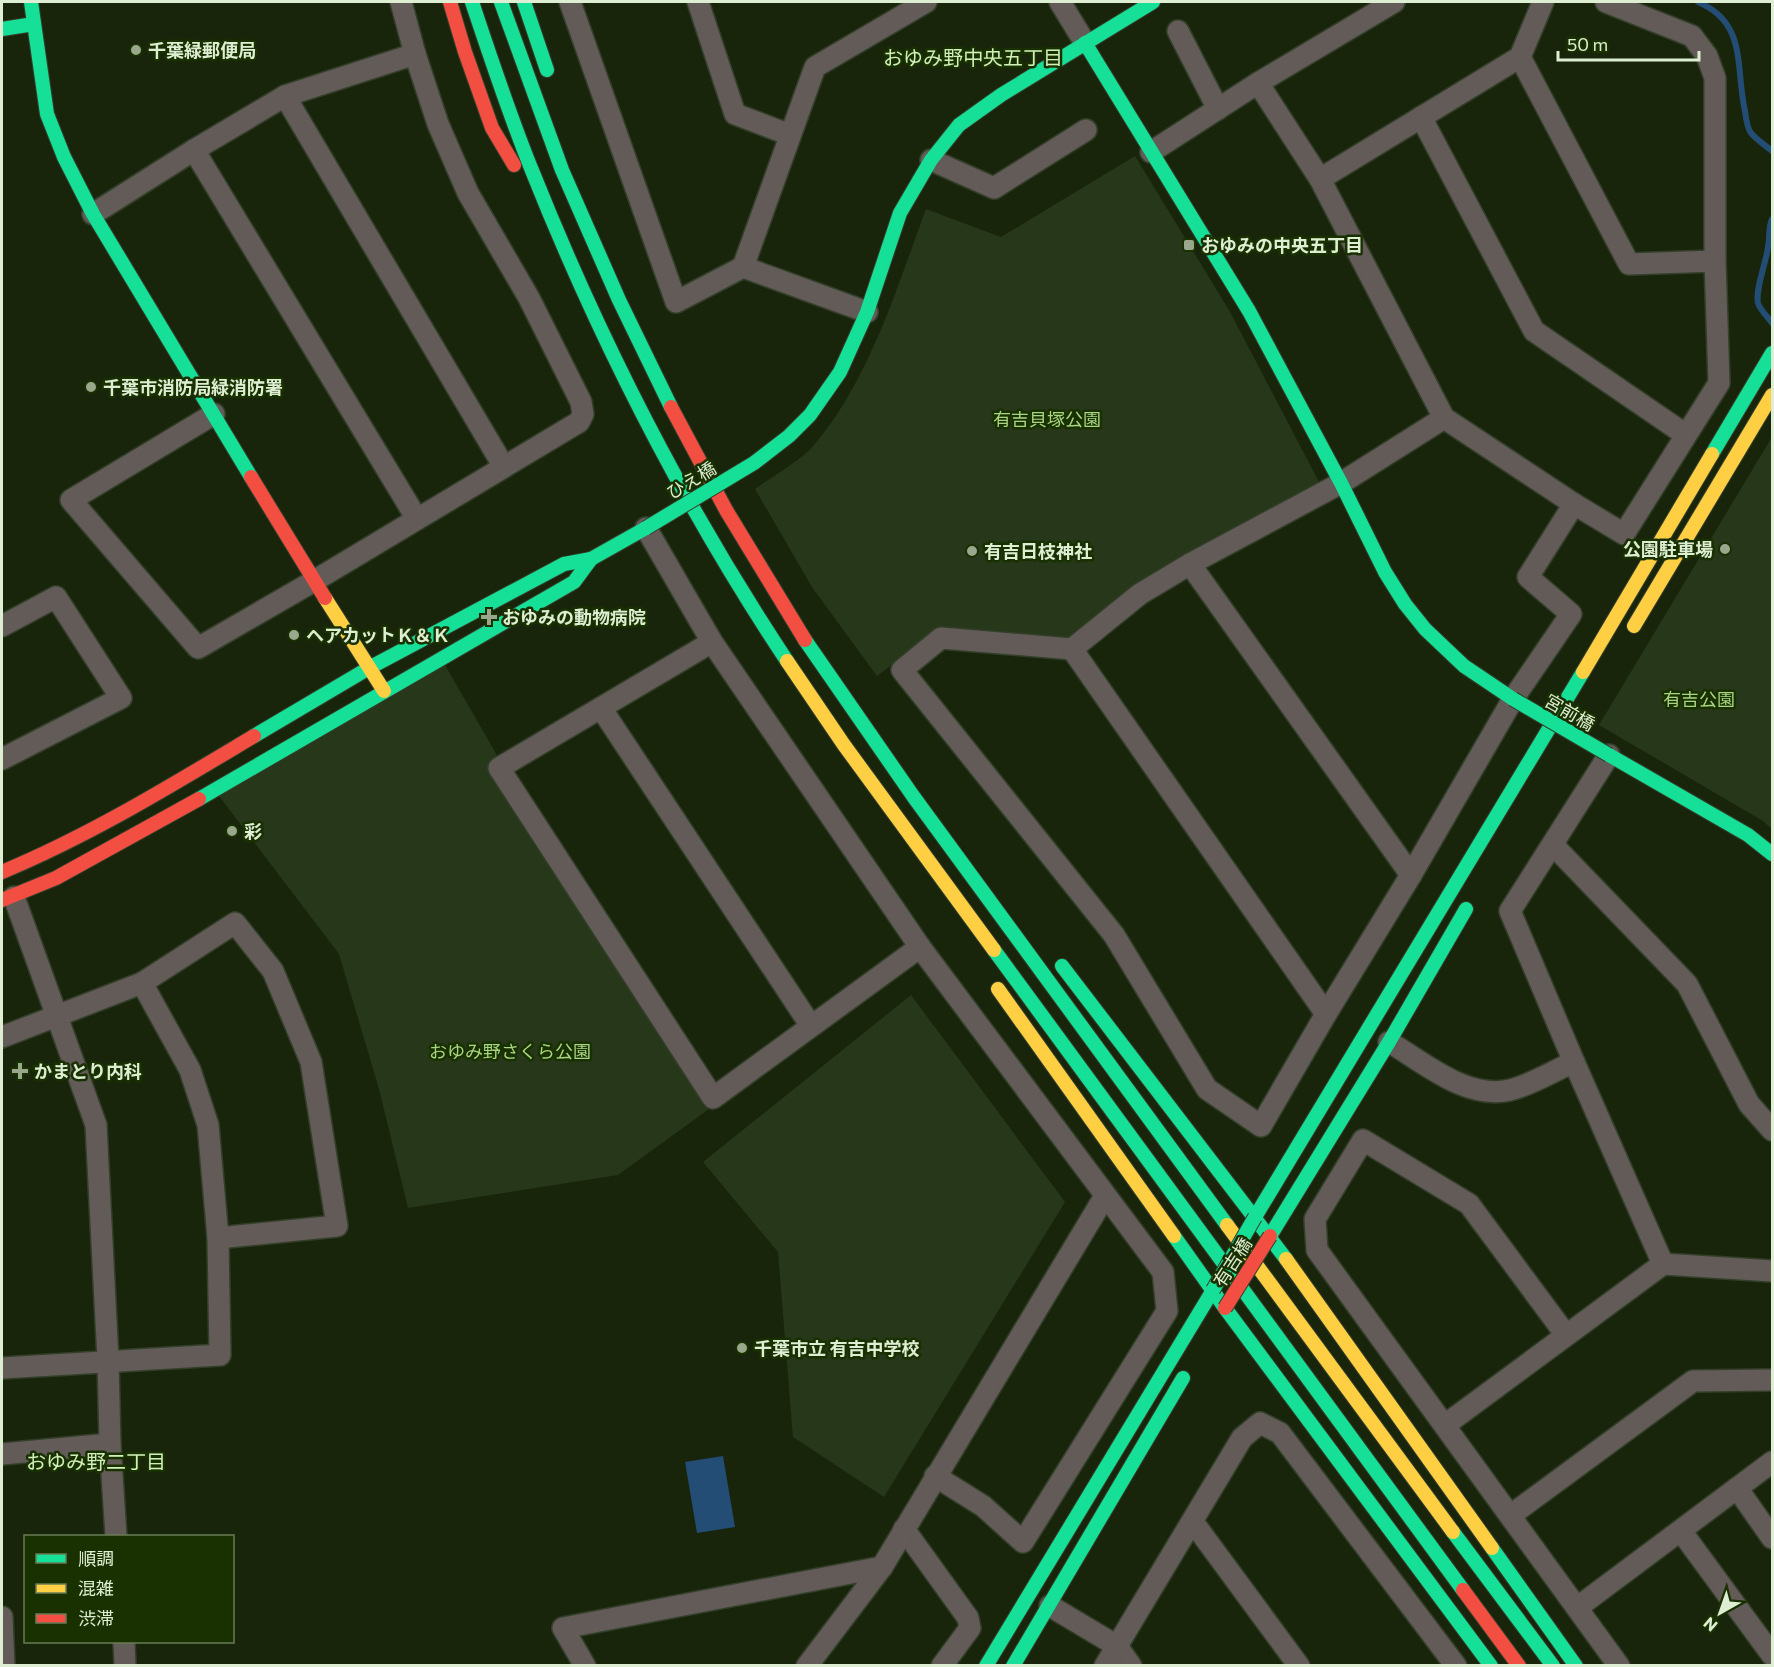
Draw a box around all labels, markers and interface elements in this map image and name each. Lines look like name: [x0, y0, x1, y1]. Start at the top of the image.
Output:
scale bar: [1558, 24, 1699, 62]
text: 50 m: [1567, 33, 1608, 55]
place label: 千葉緑郵便局: [148, 39, 256, 61]
marker: 千葉緑郵便局: [129, 43, 143, 57]
district label: おゆみ野中央五丁目: [883, 45, 1063, 69]
place label: おゆみの中央五丁目: [1201, 234, 1363, 256]
marker: おゆみの中央五丁目: [1182, 238, 1196, 252]
place label: 千葉市消防局緑消防署: [103, 376, 283, 398]
marker: 千葉市消防局緑消防署: [84, 380, 98, 394]
park label: 有吉貝塚公園: [993, 408, 1101, 430]
street label: ひえ橋: [662, 457, 720, 503]
place label: 公園駐車場: [1623, 538, 1713, 560]
place label: 有吉日枝神社: [984, 540, 1092, 562]
marker: 公園駐車場: [1718, 542, 1732, 556]
marker: 有吉日枝神社: [965, 544, 979, 558]
place label: おゆみの動物病院: [502, 606, 646, 628]
marker: おゆみの動物病院: [480, 608, 498, 626]
place label: ヘアカットＫ＆Ｋ: [306, 624, 450, 646]
marker: ヘアカットＫ＆Ｋ: [287, 628, 301, 642]
park label: 有吉公園: [1663, 688, 1735, 710]
street label: 宮前橋: [1541, 689, 1599, 735]
place label: 彩: [244, 820, 262, 842]
marker: 彩: [225, 824, 239, 838]
park label: おゆみ野さくら公園: [429, 1040, 591, 1062]
place label: かまとり内科: [34, 1060, 142, 1082]
marker: かまとり内科: [11, 1062, 29, 1080]
street label: 有吉橋: [1208, 1233, 1256, 1291]
place label: 千葉市立 有吉中学校: [754, 1337, 919, 1359]
marker: 千葉市立 有吉中学校: [735, 1341, 749, 1355]
district label: おゆみ野二丁目: [26, 1449, 166, 1473]
legend: [24, 1535, 234, 1643]
text: 順調: [78, 1547, 114, 1569]
text: 混雑: [78, 1577, 114, 1599]
north arrow: [1690, 1583, 1750, 1643]
text: 渋滞: [78, 1607, 114, 1629]
text: N: [1699, 1614, 1721, 1636]

